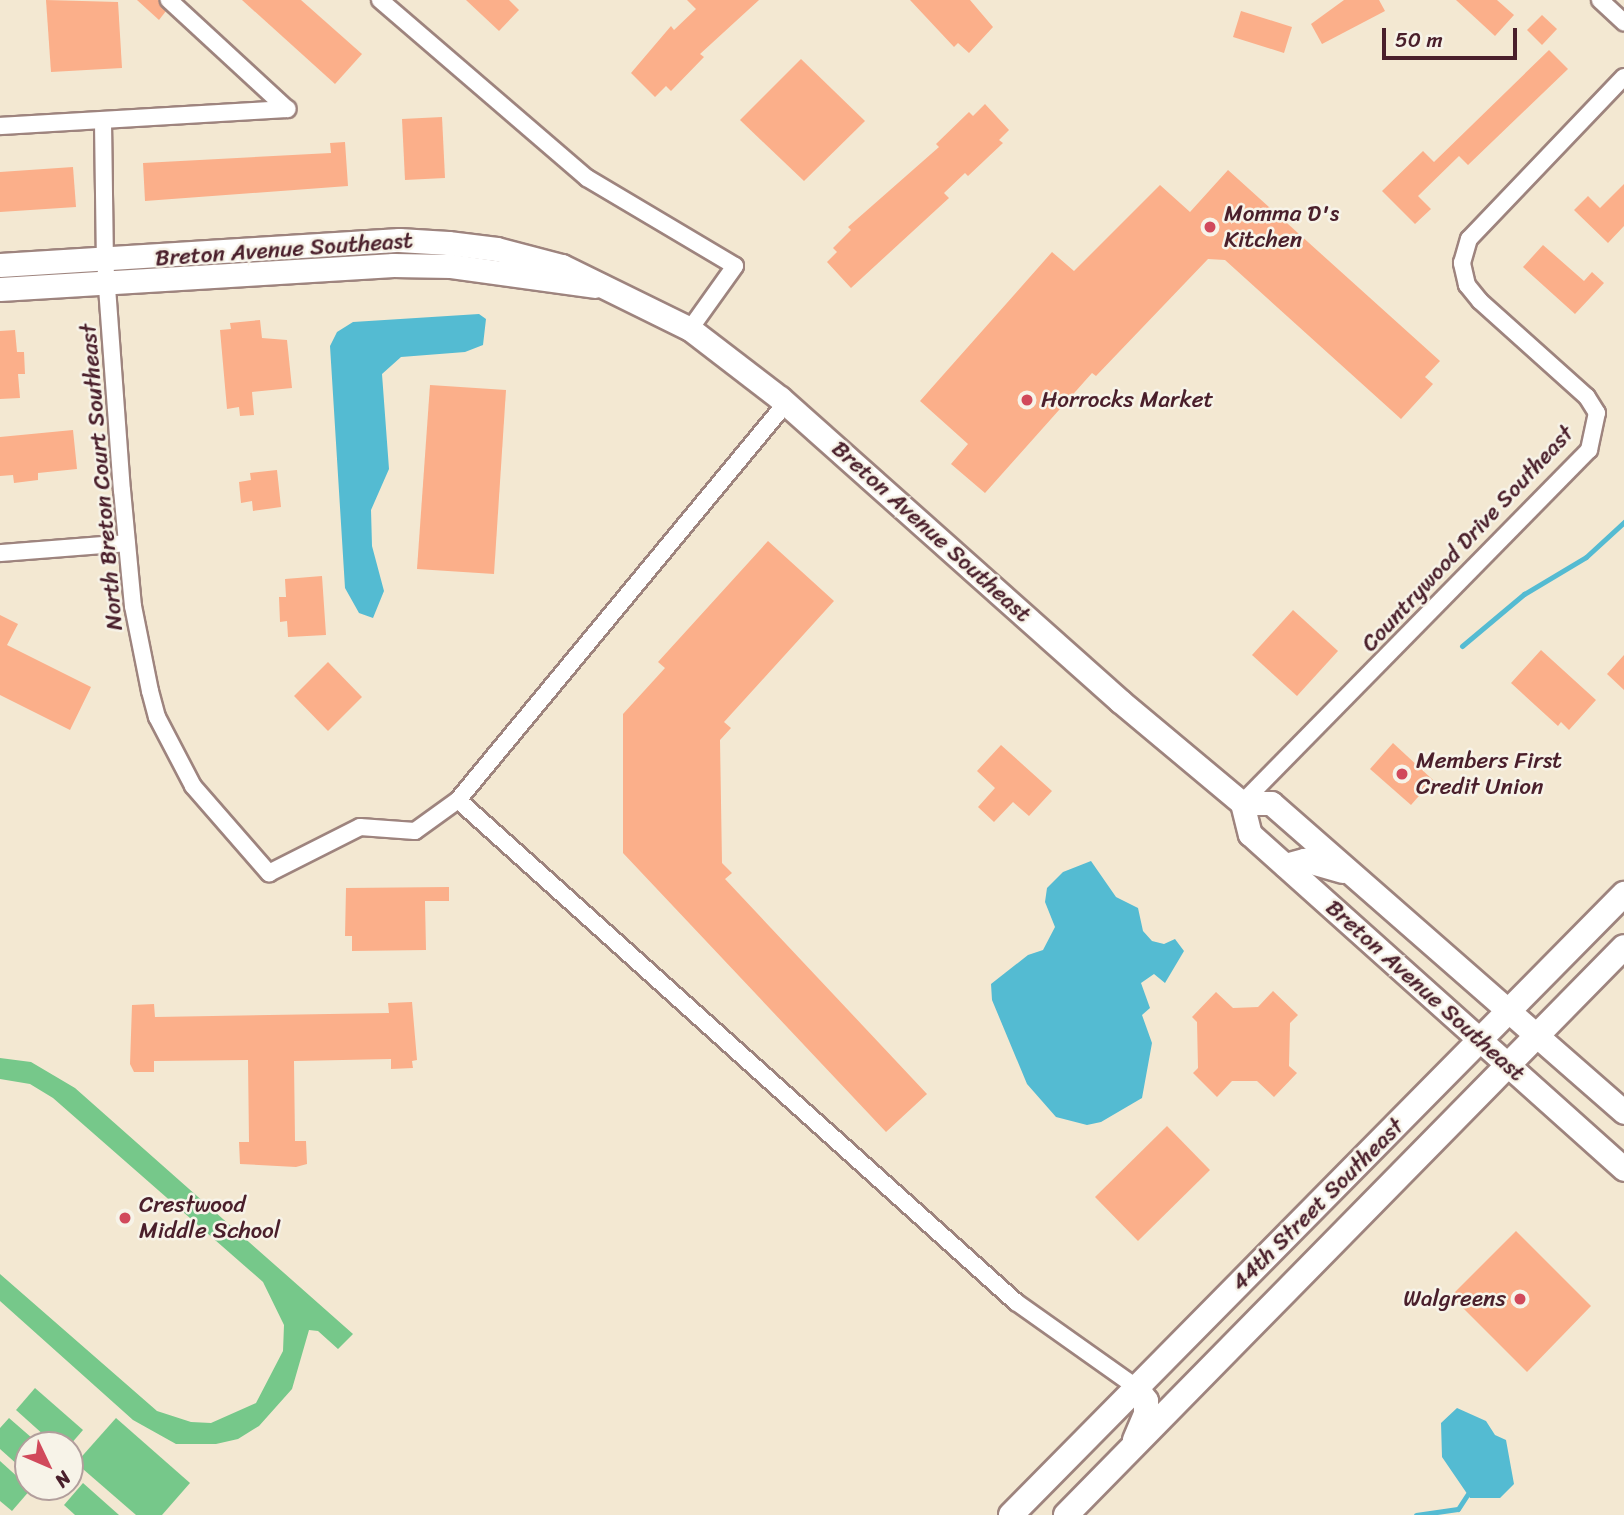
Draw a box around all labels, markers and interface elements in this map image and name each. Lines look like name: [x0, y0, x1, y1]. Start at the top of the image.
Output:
scale bar: [1386, 14, 1521, 58]
text: 50 m: [1395, 21, 1443, 59]
place label: Momma D's Kitchen: [1224, 200, 1340, 254]
marker: Momma D's Kitchen: [1202, 219, 1218, 235]
street label: Breton Avenue Southeast: [154, 227, 414, 273]
street label: North Breton Court Southeast: [75, 323, 129, 631]
place label: Horrocks Market: [1041, 386, 1213, 414]
marker: Horrocks Market: [1019, 392, 1035, 408]
street label: Countrywood Drive Southeast: [1356, 420, 1580, 658]
street label: Breton Avenue Southeast: [826, 435, 1036, 629]
place label: Members First Credit Union: [1416, 747, 1563, 801]
marker: Members First Credit Union: [1394, 766, 1410, 782]
street label: Breton Avenue Southeast: [1320, 894, 1530, 1088]
street label: 44th Street Southeast: [1226, 1113, 1410, 1297]
place label: Crestwood Middle School: [139, 1191, 281, 1245]
marker: Crestwood Middle School: [117, 1210, 133, 1226]
place label: Walgreens: [1403, 1285, 1506, 1313]
marker: Walgreens: [1512, 1291, 1528, 1307]
north arrow: [14, 1431, 84, 1501]
text: N: [47, 1463, 79, 1496]

